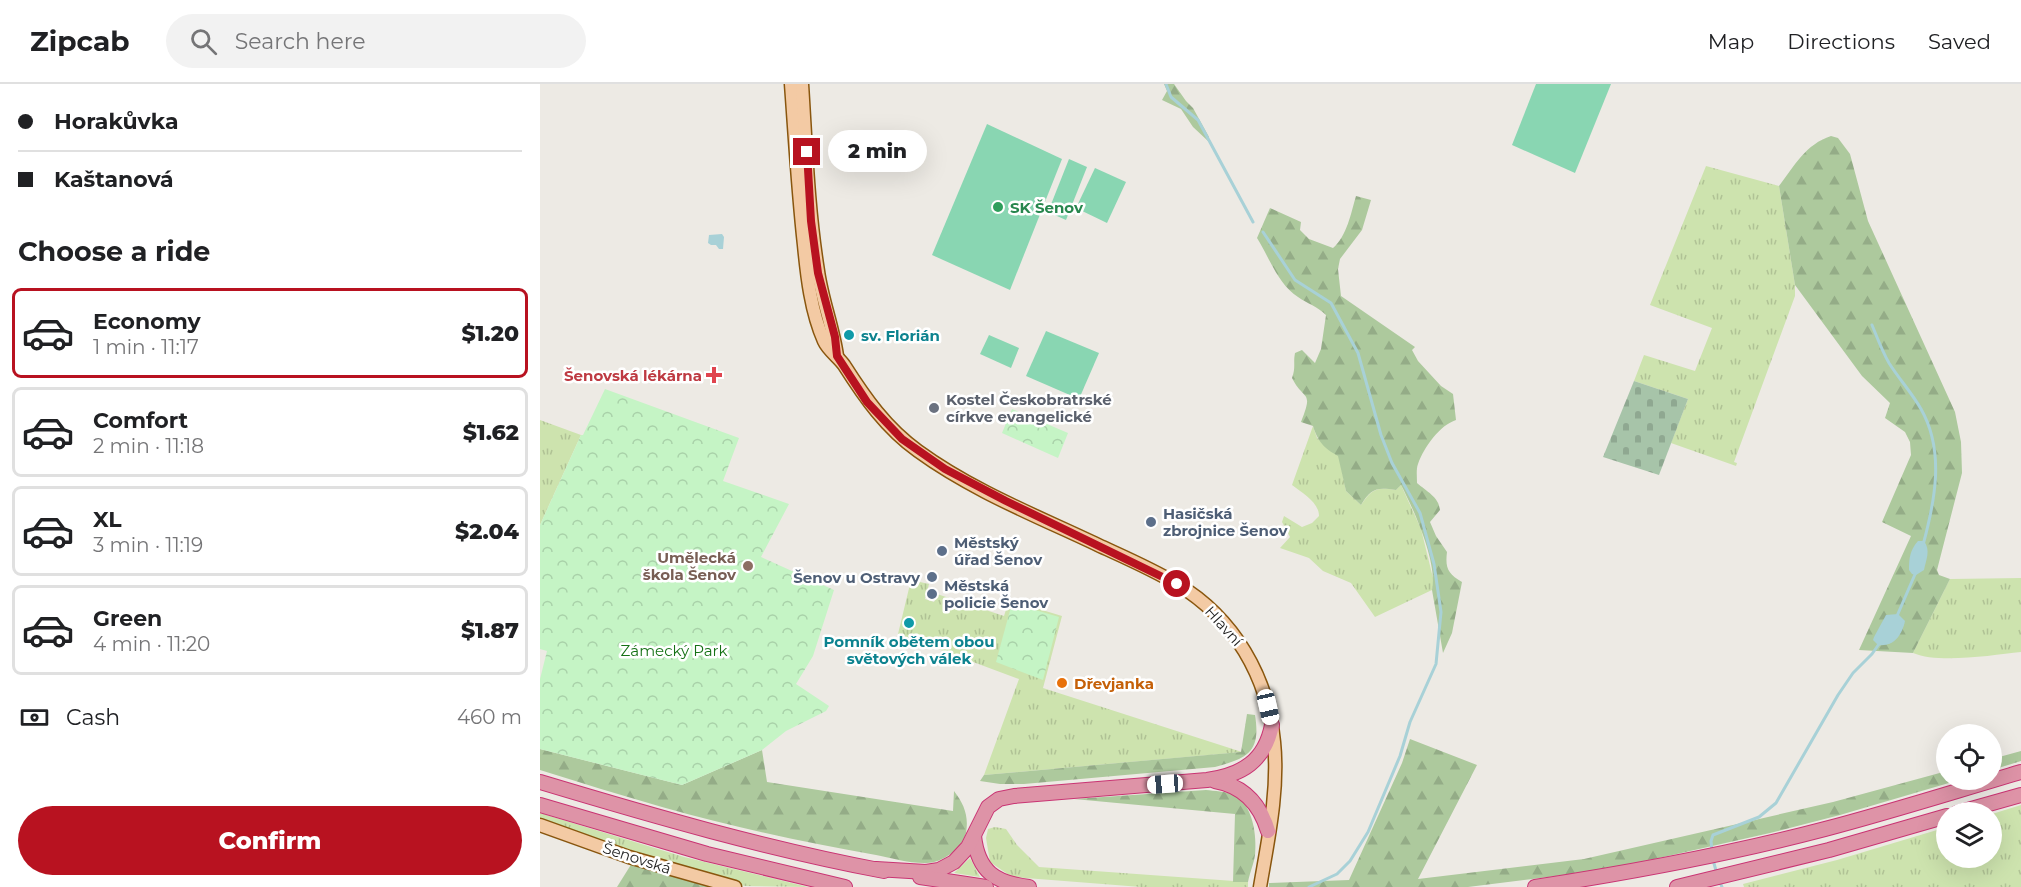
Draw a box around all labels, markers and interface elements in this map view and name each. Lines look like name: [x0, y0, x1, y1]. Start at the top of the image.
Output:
search box: [166, 14, 586, 68]
text: Zipcab: [30, 24, 130, 58]
icon: search: [187, 25, 220, 58]
text: Search here: [235, 28, 366, 55]
text: Map: [1708, 29, 1754, 54]
text: Directions: [1787, 29, 1895, 54]
text: Saved: [1928, 29, 1991, 54]
text: Horakůvka: [54, 108, 179, 135]
callout: 2 min: [828, 131, 927, 173]
route end: [793, 138, 820, 165]
text: 2 min: [848, 139, 907, 163]
text: Kaštanová: [54, 166, 174, 193]
place label: SK Šenov: [1010, 198, 1084, 217]
marker: SK Šenov: [991, 200, 1005, 214]
text: Choose a ride: [18, 235, 210, 268]
icon: car: [21, 306, 75, 360]
text: Economy: [93, 308, 201, 335]
text: $1.20: [461, 320, 519, 347]
place label: sv. Florián: [861, 326, 940, 345]
marker: sv. Florián: [842, 328, 856, 342]
text: 1 min · 11:17: [93, 335, 199, 359]
place label: Šenovská lékárna: [564, 366, 702, 385]
marker: Šenovská lékárna: [707, 368, 721, 382]
place label: Kostel Českobratrské církve evangelické: [946, 390, 1112, 426]
marker: Kostel Českobratrské církve evangelické: [927, 401, 941, 415]
icon: car: [21, 405, 75, 459]
text: Comfort: [93, 407, 188, 434]
text: $1.62: [463, 419, 519, 446]
text: 2 min · 11:18: [93, 434, 204, 458]
icon: car: [21, 504, 75, 558]
place label: Hasičská zbrojnice Šenov: [1163, 504, 1289, 540]
text: XL: [93, 506, 122, 533]
marker: Hasičská zbrojnice Šenov: [1144, 515, 1158, 529]
text: $2.04: [455, 518, 519, 545]
text: 3 min · 11:19: [93, 533, 203, 557]
place label: Městský úřad Šenov: [954, 533, 1043, 569]
marker: Městský úřad Šenov: [935, 544, 949, 558]
place label: Umělecká škola Šenov: [643, 548, 737, 584]
marker: Umělecká škola Šenov: [741, 559, 755, 573]
place label: Šenov u Ostravy: [793, 568, 921, 587]
marker: Šenov u Ostravy: [925, 570, 939, 584]
route start: [1163, 570, 1190, 597]
place label: Městská policie Šenov: [944, 576, 1049, 612]
marker: Městská policie Šenov: [925, 587, 939, 601]
street label: Hlavní: [1201, 602, 1248, 651]
icon: car: [21, 603, 75, 657]
text: Green: [93, 605, 162, 632]
marker: Pomník obětem obou světových válek: [902, 616, 916, 630]
text: $1.87: [461, 617, 519, 644]
text: 4 min · 11:20: [93, 632, 210, 656]
place label: Pomník obětem obou světových válek: [824, 632, 995, 668]
park label: Zámecký Park: [621, 641, 727, 660]
place label: Dřevjanka: [1074, 674, 1154, 693]
marker: Dřevjanka: [1055, 676, 1069, 690]
car: [1255, 687, 1281, 727]
icon: cash: [18, 701, 51, 734]
text: Cash: [66, 704, 120, 731]
text: 460 m: [457, 705, 522, 729]
map controls: [1936, 724, 2002, 868]
button: locate: [1936, 724, 2002, 790]
car: [1146, 774, 1184, 794]
button: layers: [1936, 802, 2002, 868]
button: Confirm: [18, 806, 522, 875]
street label: Šenovská: [600, 838, 674, 878]

